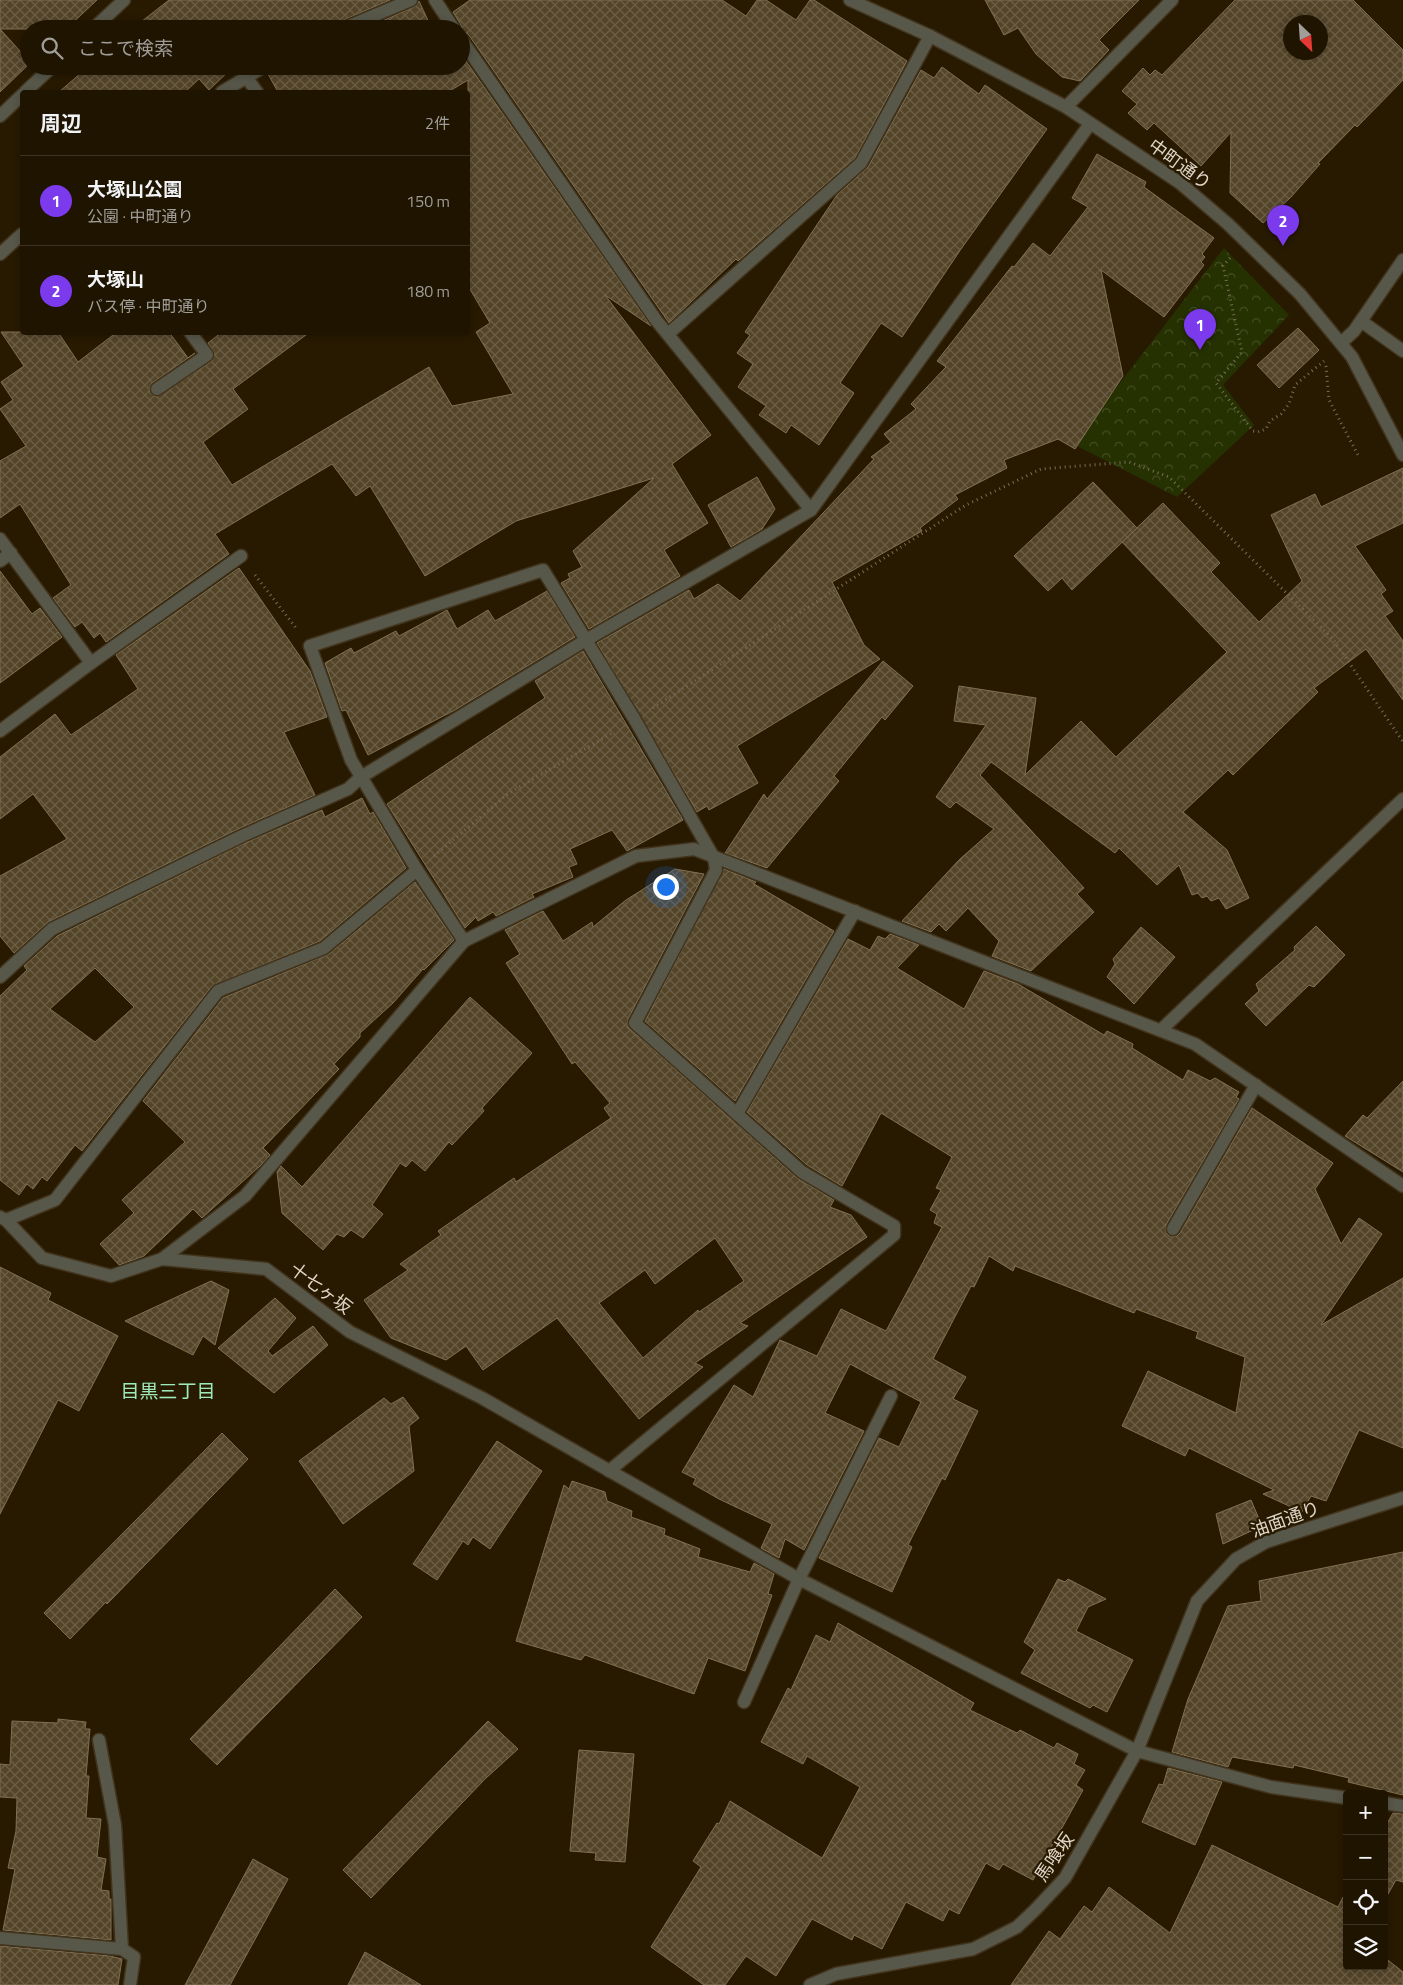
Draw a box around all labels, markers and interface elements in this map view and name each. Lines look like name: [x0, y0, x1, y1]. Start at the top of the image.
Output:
north arrow: [1283, 15, 1328, 60]
search box: [20, 20, 470, 75]
text: ここで検索: [78, 33, 173, 62]
icon: search: [38, 34, 66, 62]
text: 周辺: [40, 107, 82, 139]
text: 2件: [425, 111, 450, 135]
street label: 中町通り: [1143, 132, 1217, 196]
text: 大塚山公園: [87, 174, 182, 203]
text: 1: [52, 189, 60, 213]
text: 150 m: [406, 189, 450, 213]
text: 公園 · 中町通り: [87, 204, 194, 228]
pin: 2: [1267, 205, 1299, 246]
text: 大塚山: [87, 264, 144, 293]
text: 2: [52, 279, 60, 303]
text: 180 m: [406, 279, 450, 303]
text: バス停 · 中町通り: [87, 294, 210, 318]
pin: 1: [1184, 309, 1216, 350]
your location: [653, 874, 679, 900]
street label: 十七ヶ坂: [284, 1256, 358, 1320]
district label: 目黒三丁目: [120, 1376, 216, 1405]
street label: 油面通り: [1247, 1494, 1323, 1544]
map controls: [1343, 1790, 1388, 1970]
button: +: [1343, 1790, 1388, 1835]
street label: 馬喰坂: [1028, 1827, 1080, 1887]
button: −: [1343, 1835, 1388, 1880]
button: locate: [1343, 1880, 1388, 1925]
button: layers: [1343, 1925, 1388, 1970]

